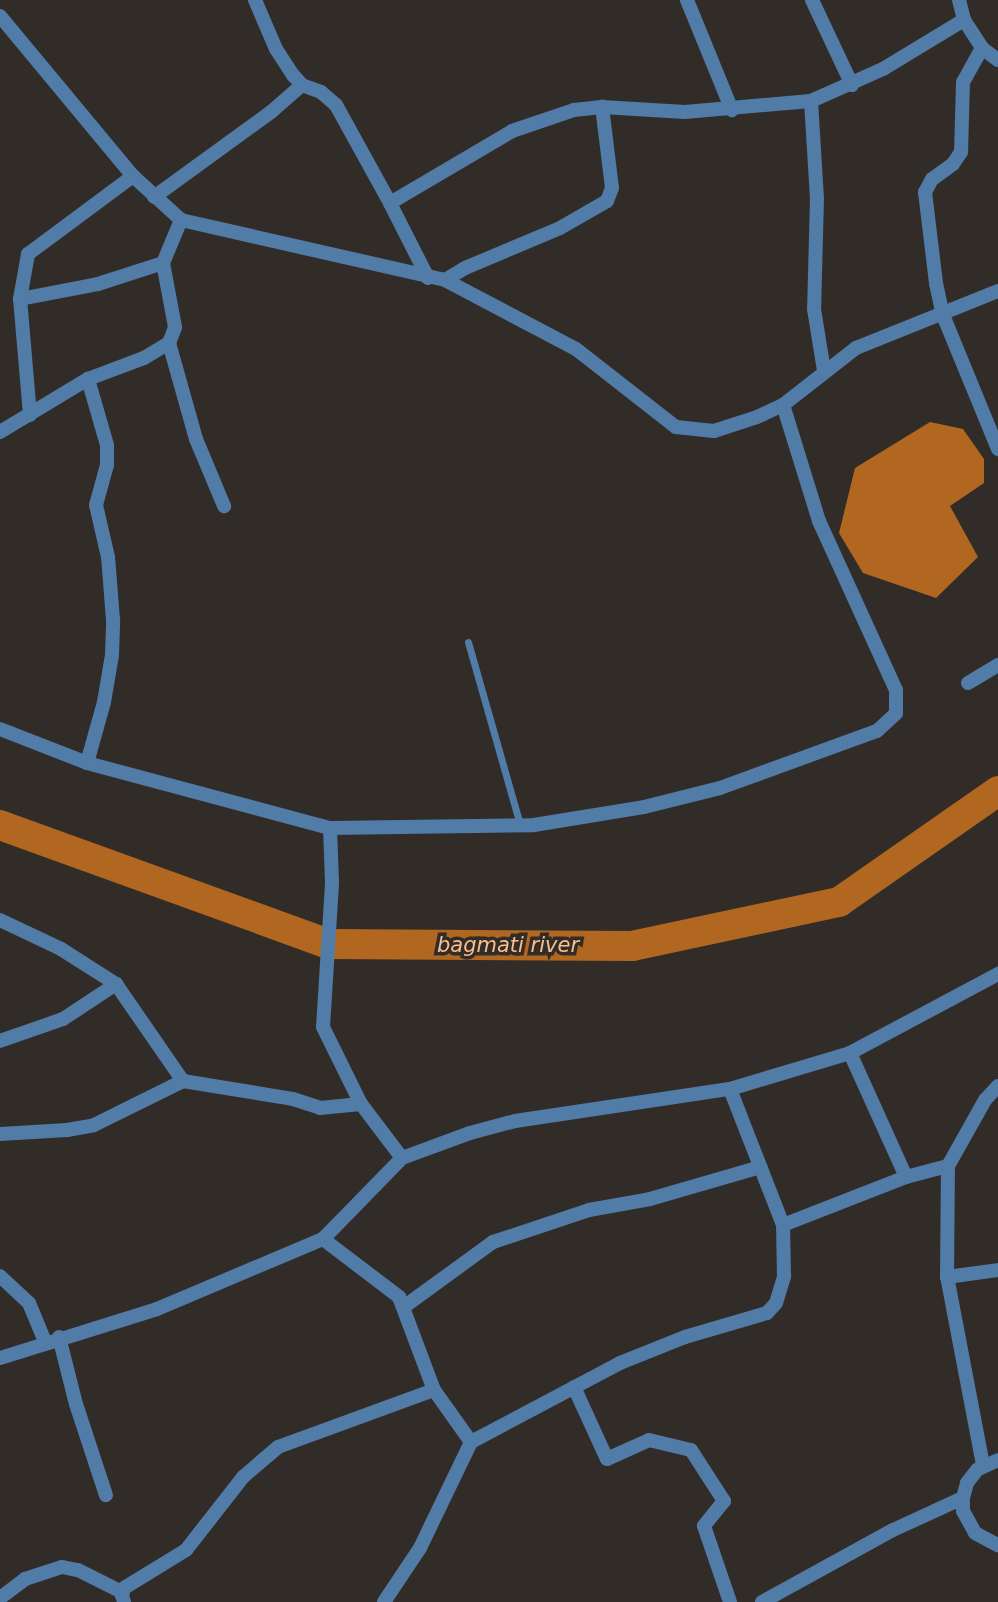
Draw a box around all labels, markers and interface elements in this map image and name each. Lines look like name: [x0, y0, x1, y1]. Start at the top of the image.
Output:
water label: bagmati river: [437, 932, 579, 958]

